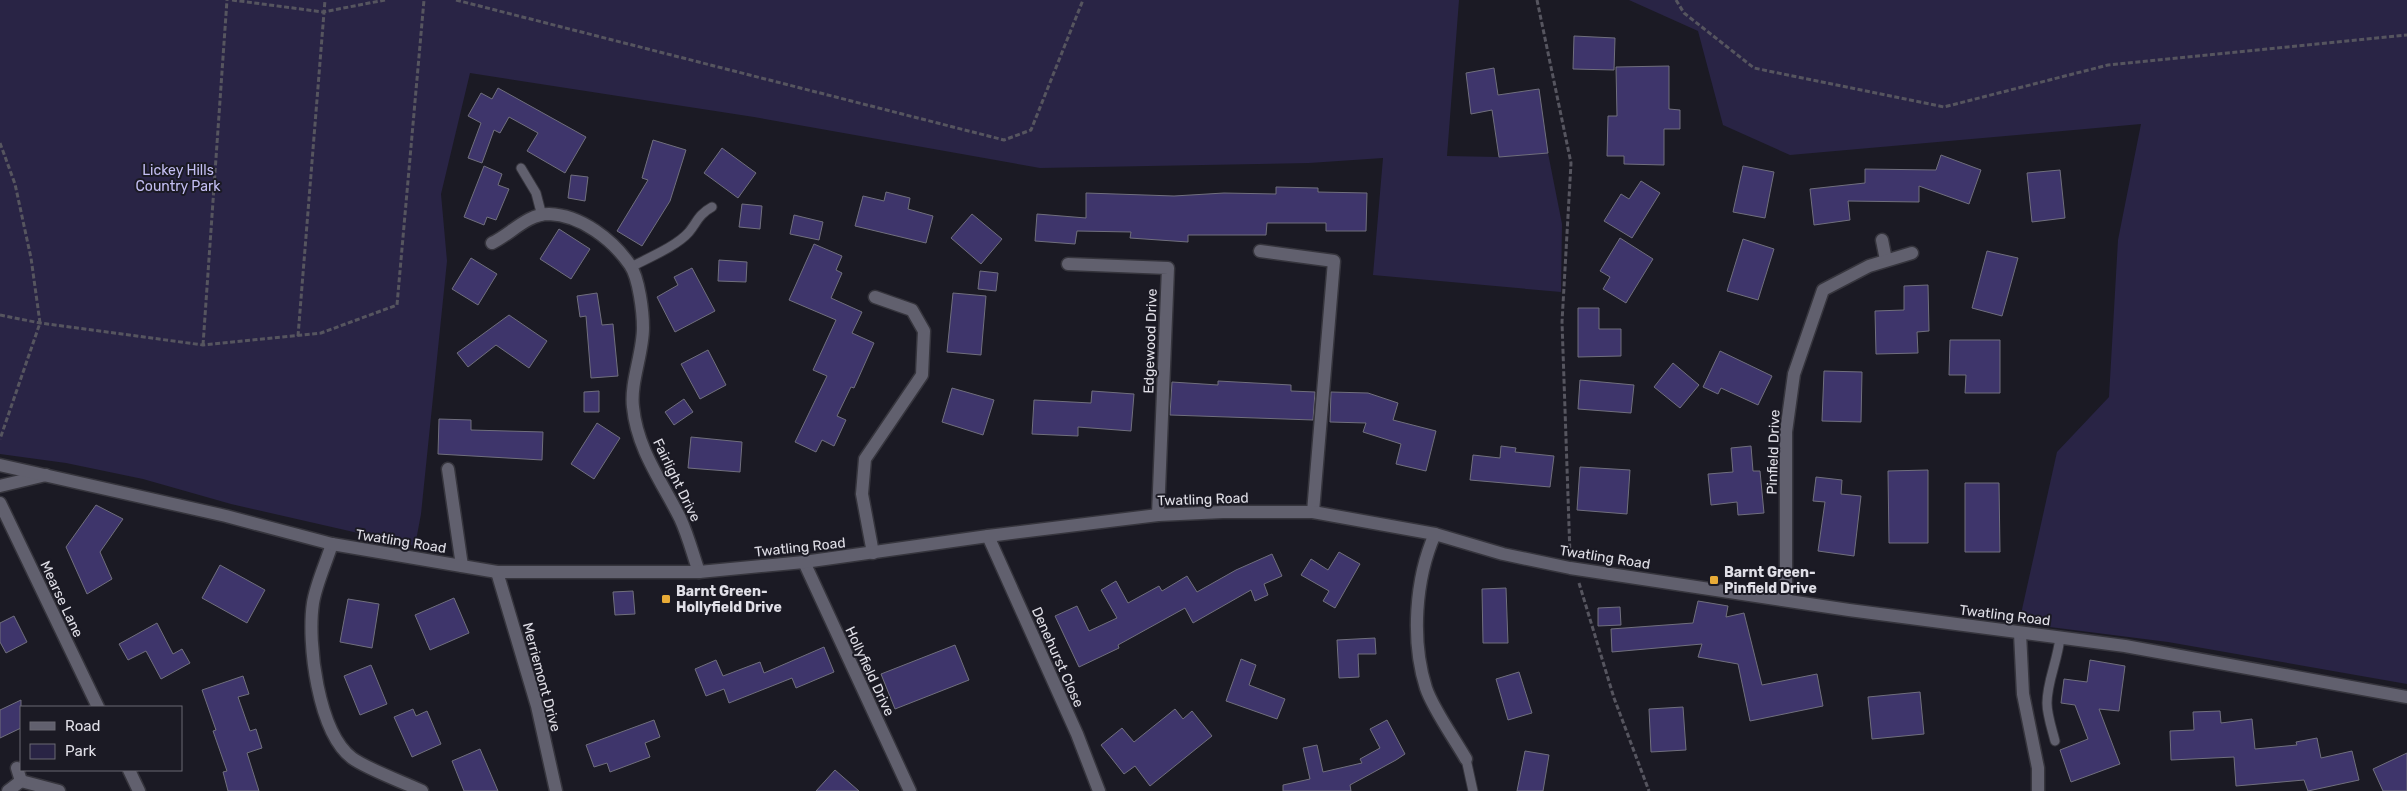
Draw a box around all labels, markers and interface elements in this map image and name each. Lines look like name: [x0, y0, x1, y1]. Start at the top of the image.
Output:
park label: Lickey Hills Country Park: [136, 162, 221, 195]
street label: Edgewood Drive: [1140, 288, 1161, 394]
street label: Pinfield Drive: [1764, 409, 1783, 495]
street label: Fairlight Drive: [649, 436, 704, 525]
street label: Twatling Road: [1157, 489, 1249, 510]
street label: Twatling Road: [354, 526, 447, 557]
street label: Twatling Road: [754, 534, 846, 561]
street label: Twatling Road: [1558, 542, 1651, 573]
street label: Mearse Lane: [36, 558, 87, 640]
place label: Barnt Green- Pinfield Drive: [1724, 564, 1817, 597]
marker: Barnt Green- Pinfield Drive: [1708, 574, 1720, 586]
place label: Barnt Green- Hollyfield Drive: [676, 583, 782, 616]
marker: Barnt Green- Hollyfield Drive: [660, 593, 672, 605]
street label: Twatling Road: [1959, 601, 2051, 630]
street label: Denehurst Close: [1028, 604, 1087, 710]
street label: Merriemont Drive: [519, 621, 564, 734]
street label: Hollyfield Drive: [841, 624, 898, 719]
legend: [20, 706, 182, 771]
text: Road: [65, 717, 101, 735]
text: Park: [65, 742, 96, 760]

